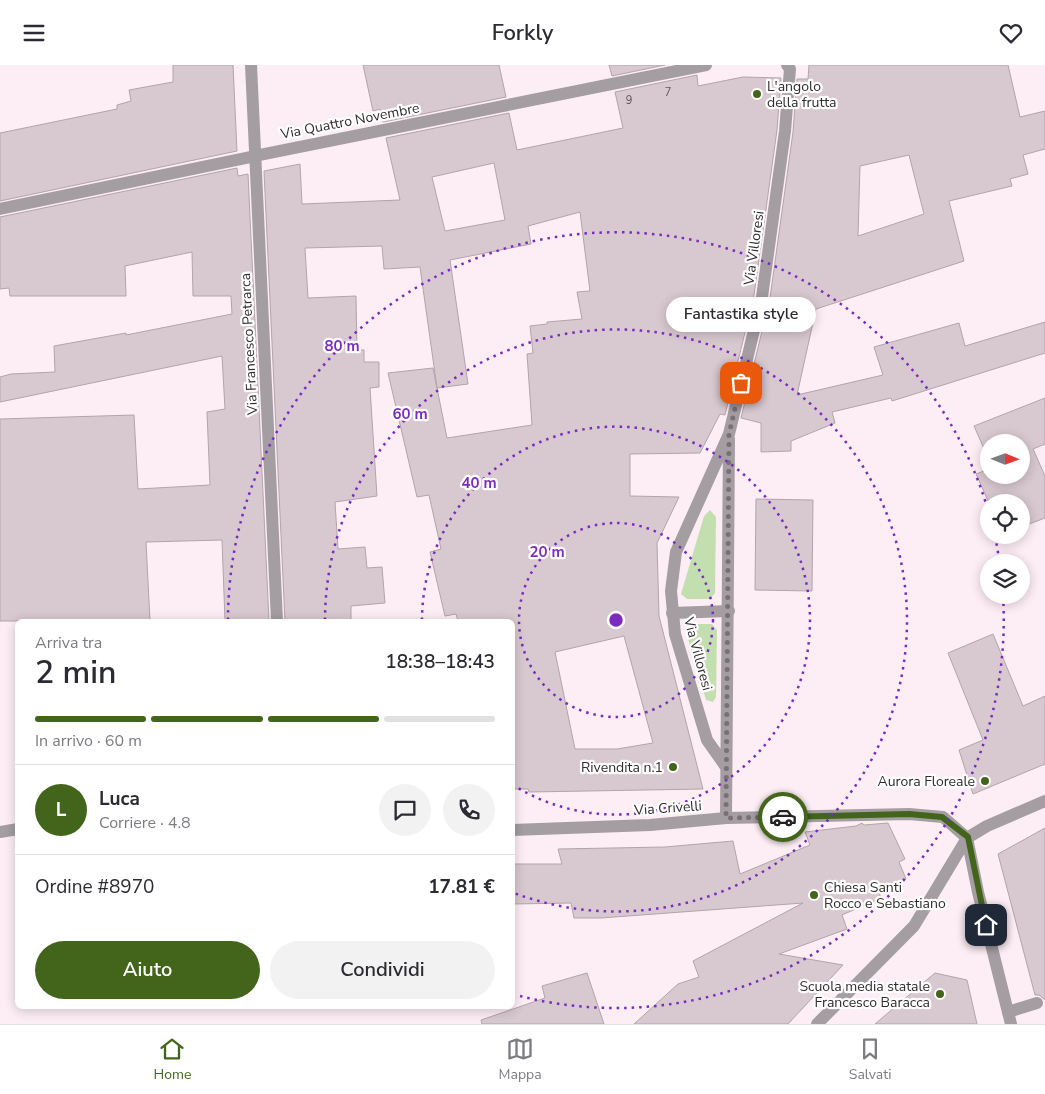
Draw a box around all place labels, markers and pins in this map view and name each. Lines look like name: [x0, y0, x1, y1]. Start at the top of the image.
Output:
place label: L'angolo della frutta: [767, 77, 836, 112]
marker: L'angolo della frutta: [751, 88, 763, 100]
callout: Fantastika style: [666, 298, 816, 333]
pin: [720, 362, 762, 404]
centre of rings: [607, 611, 625, 629]
place label: Rivendita n.1: [581, 758, 663, 777]
marker: Rivendita n.1: [667, 761, 679, 773]
place label: Aurora Floreale: [877, 772, 975, 791]
marker: Aurora Floreale: [979, 775, 991, 787]
place label: Chiesa Santi Rocco e Sebastiano: [824, 878, 946, 913]
marker: Chiesa Santi Rocco e Sebastiano: [808, 889, 820, 901]
pin: [965, 904, 1007, 946]
place label: Scuola media statale Francesco Baracca: [799, 977, 930, 1012]
marker: Scuola media statale Francesco Baracca: [934, 988, 946, 1000]

